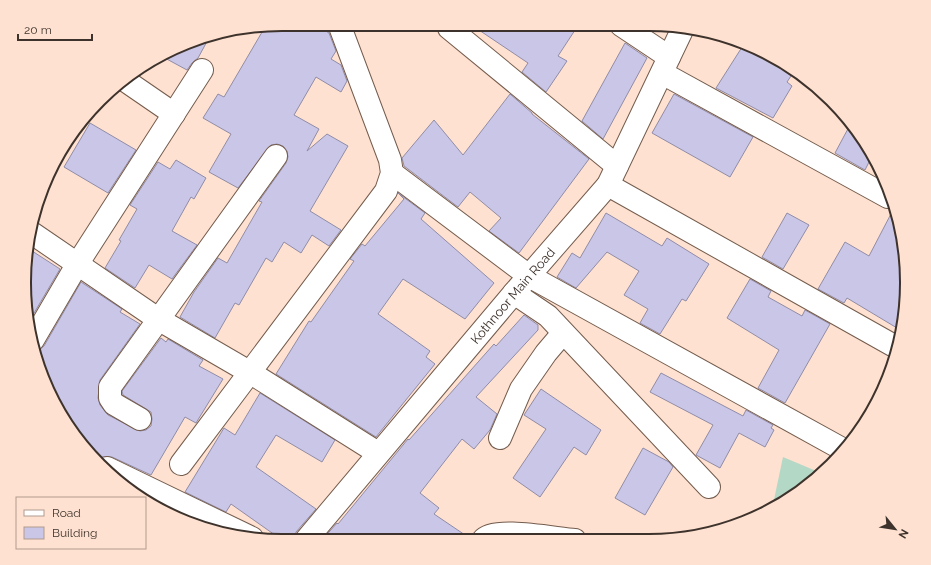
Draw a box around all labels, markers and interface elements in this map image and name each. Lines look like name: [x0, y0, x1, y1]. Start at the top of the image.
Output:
scale bar: [18, 16, 92, 42]
text: 20 m: [24, 23, 52, 37]
street label: Kothnoor Main Road: [467, 244, 558, 347]
legend: [16, 497, 146, 549]
text: Road: [52, 506, 81, 520]
north arrow: [875, 509, 915, 549]
text: Building: [52, 526, 98, 540]
text: N: [895, 527, 911, 541]

